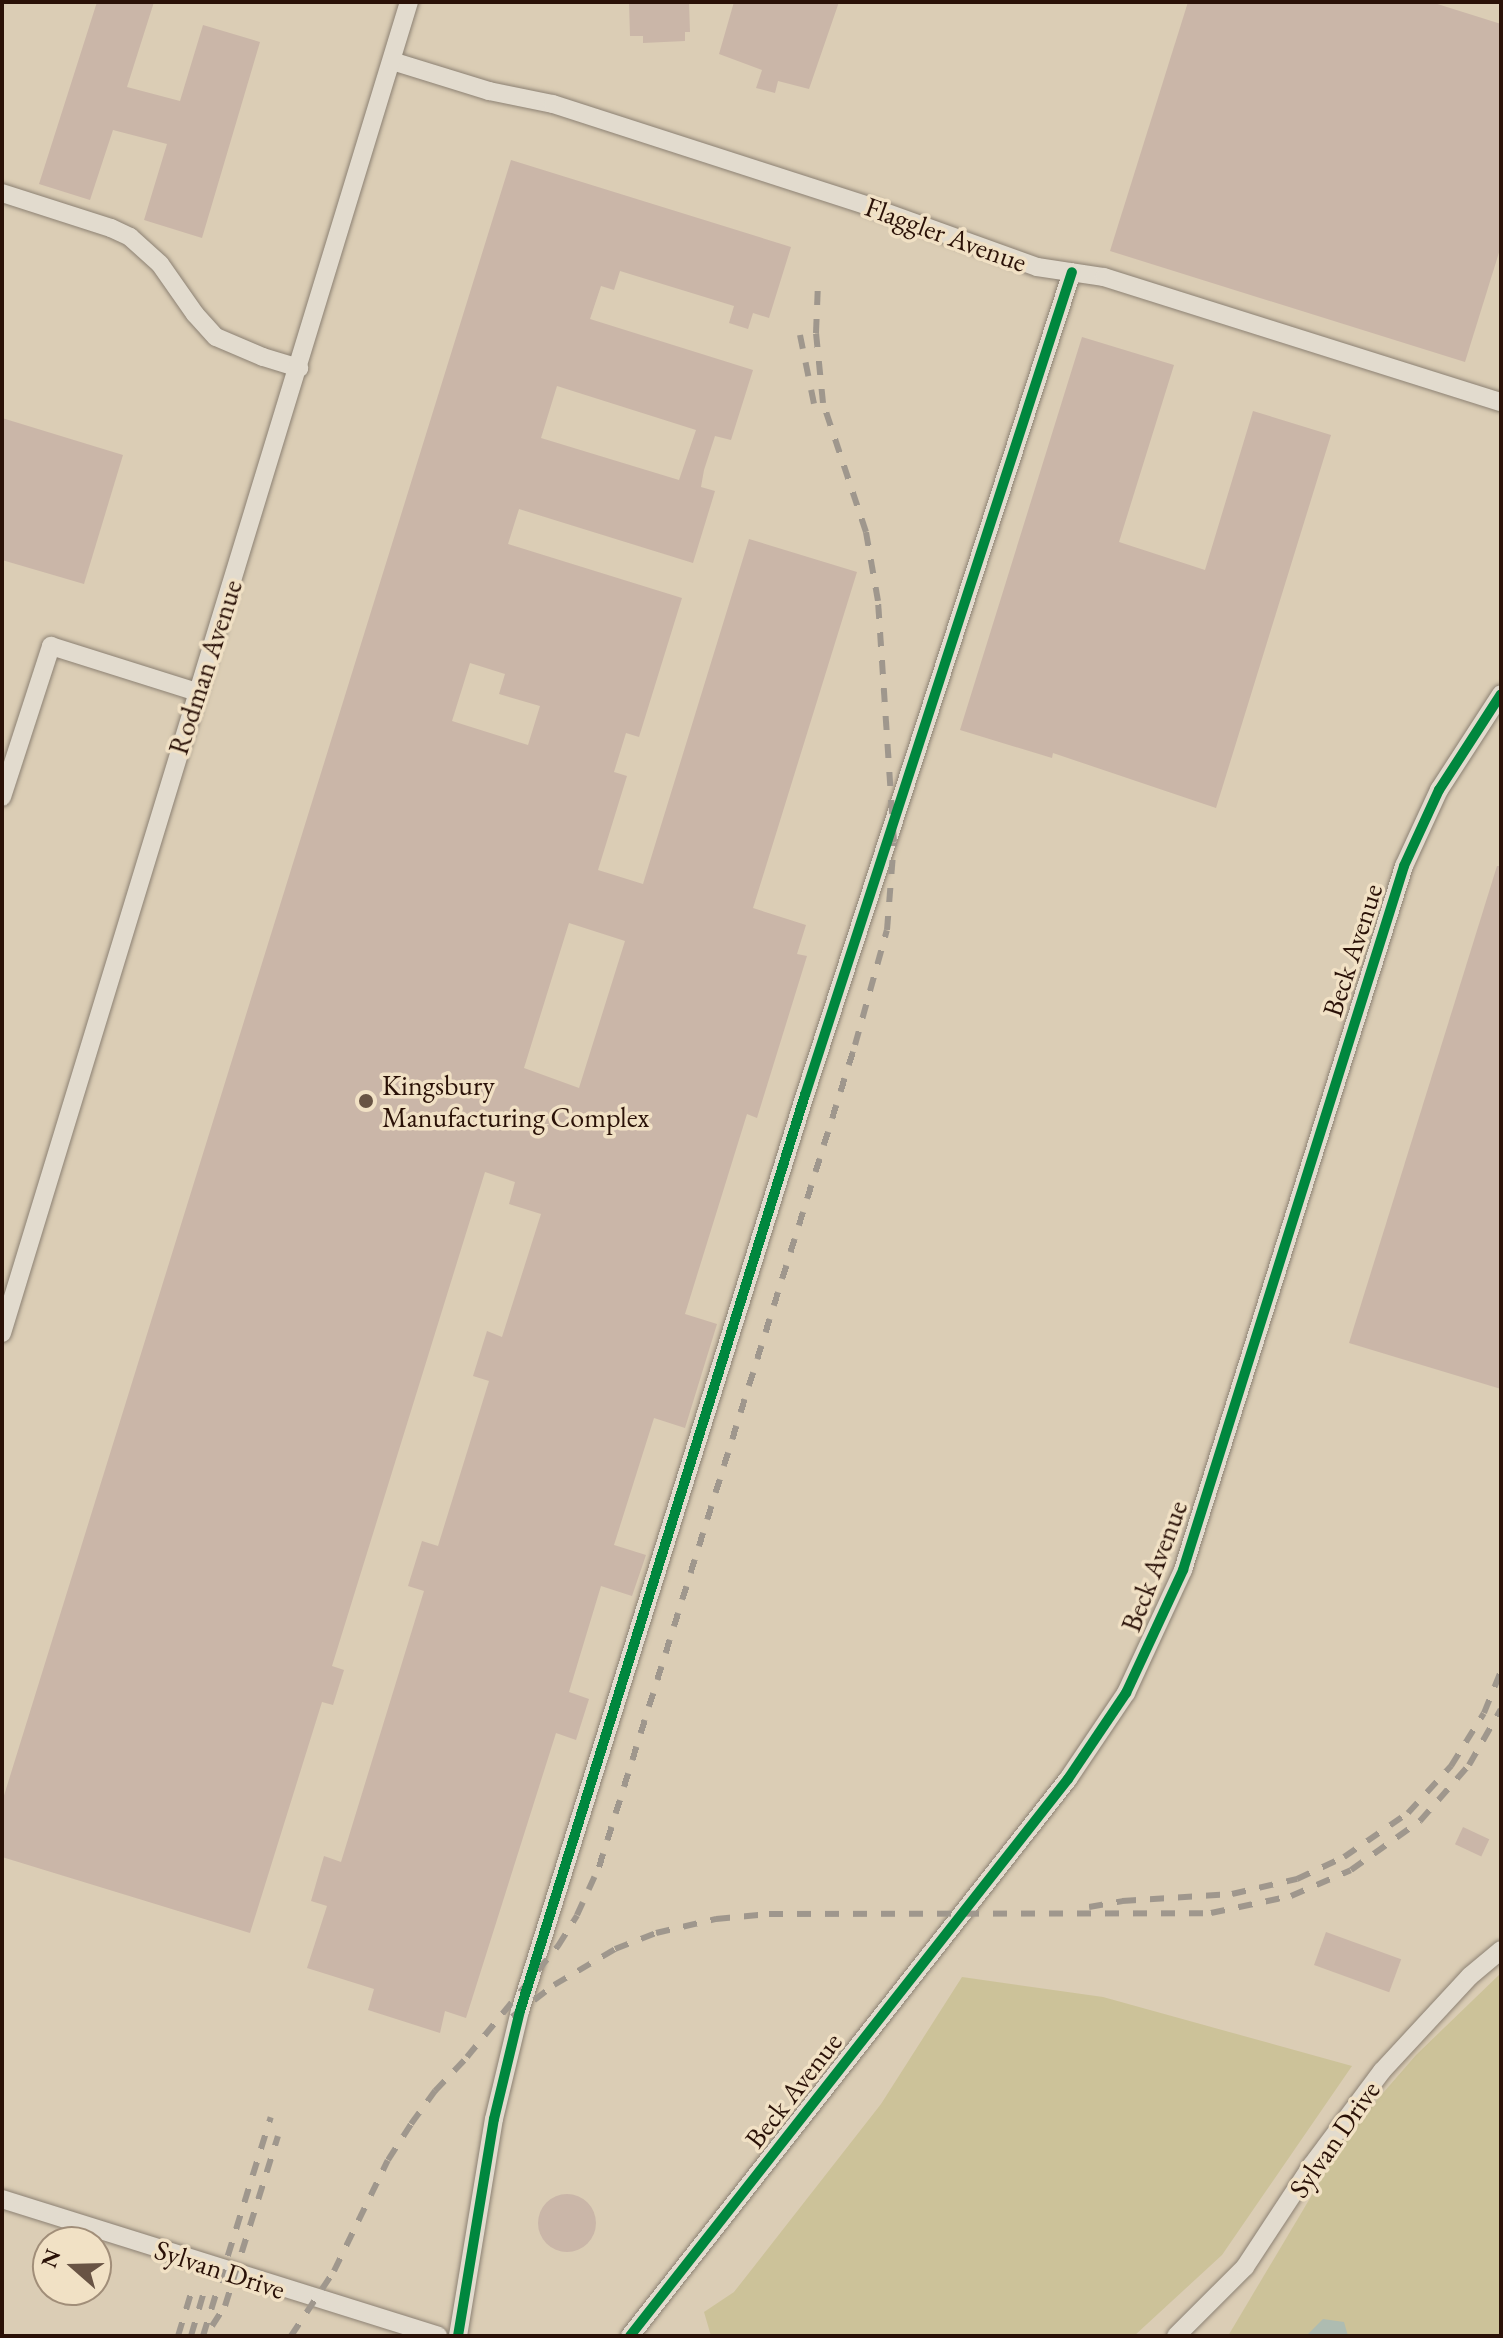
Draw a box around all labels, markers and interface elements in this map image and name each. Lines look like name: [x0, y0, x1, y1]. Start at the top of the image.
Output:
street label: Flaggler Avenue: [861, 189, 1031, 279]
street label: Rodman Avenue: [161, 575, 249, 759]
street label: Beck Avenue: [1315, 879, 1389, 1021]
place label: Kingsbury Manufacturing Complex: [382, 1068, 649, 1134]
marker: Kingsbury Manufacturing Complex: [357, 1092, 375, 1110]
street label: Beck Avenue: [1114, 1496, 1194, 1636]
street label: Beck Avenue: [737, 2025, 849, 2155]
street label: Sylvan Drive: [1281, 2074, 1387, 2204]
north arrow: [32, 2226, 112, 2306]
street label: Sylvan Drive: [151, 2232, 289, 2306]
text: N: [34, 2245, 68, 2272]

